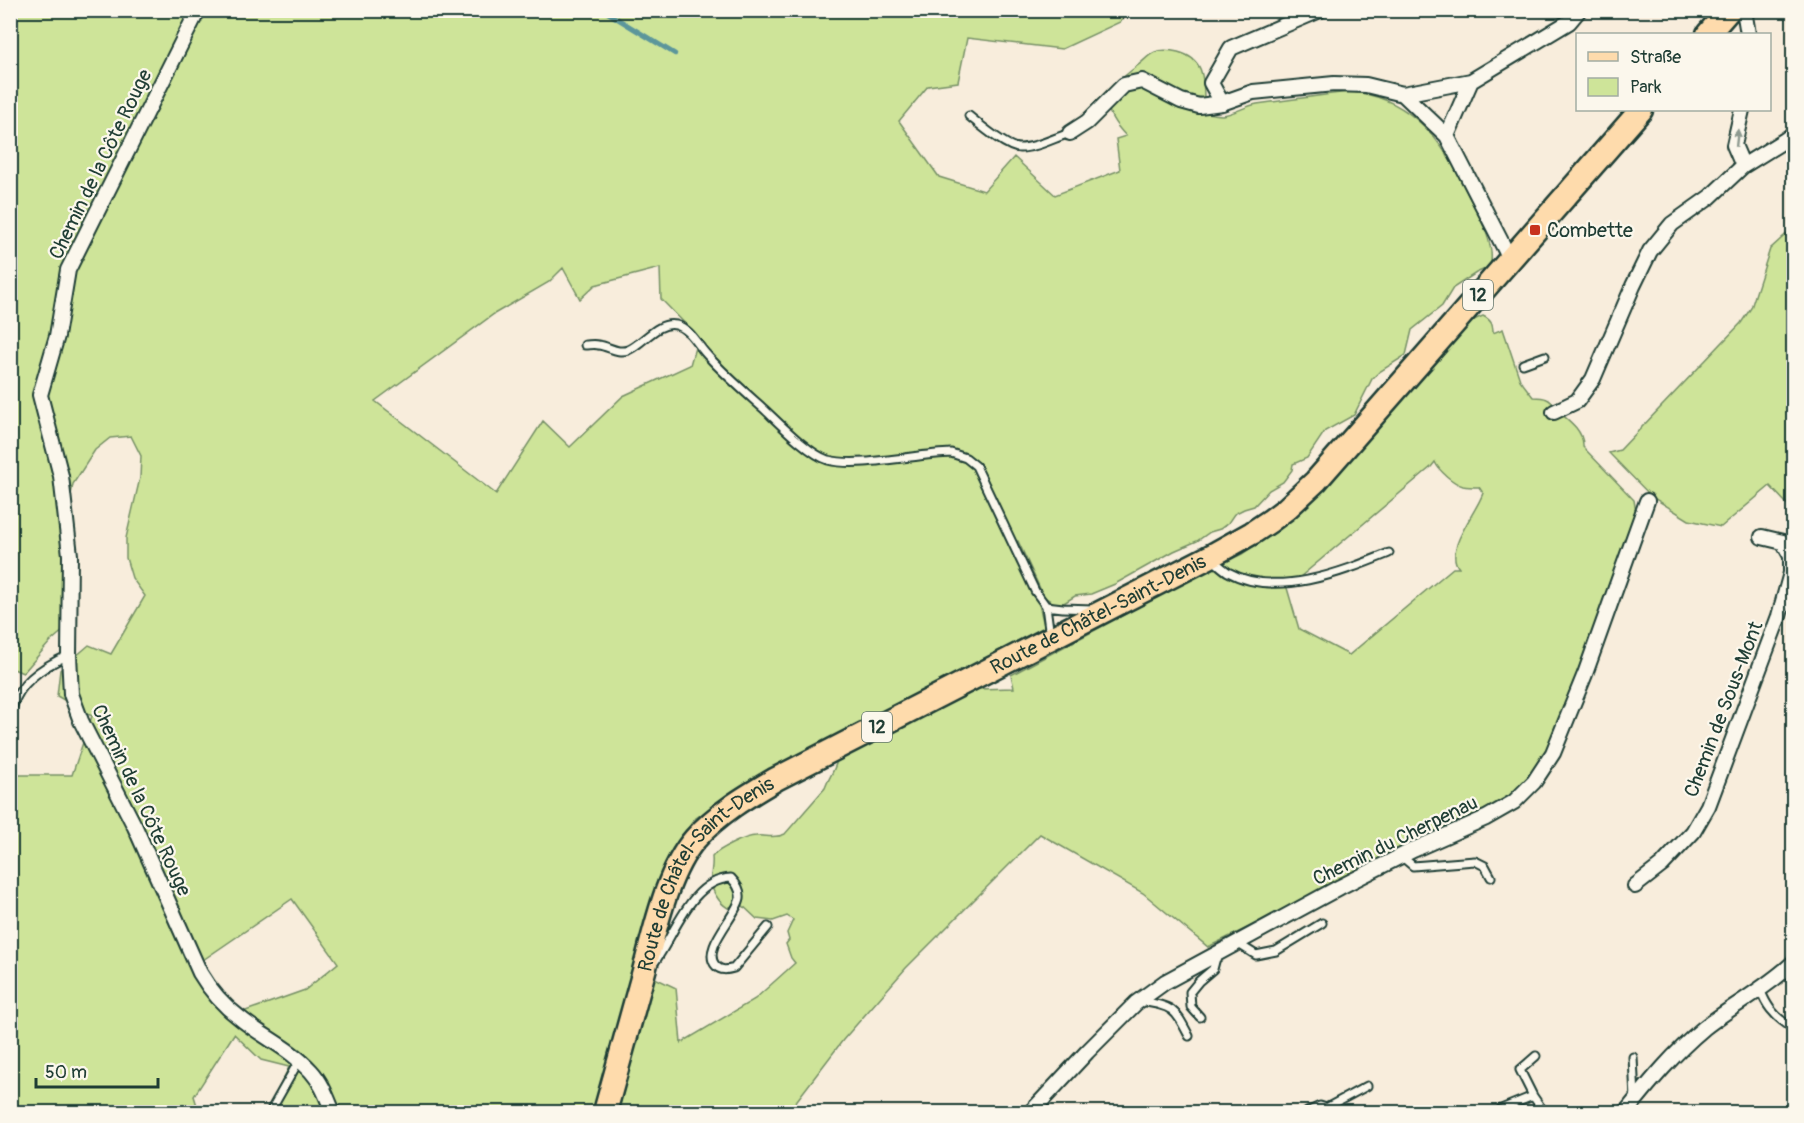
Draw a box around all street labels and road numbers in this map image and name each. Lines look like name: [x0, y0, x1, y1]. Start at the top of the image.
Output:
street label: Chemin de la Côte Rouge: [43, 65, 157, 263]
road number: 12: [1463, 280, 1493, 310]
street label: Route de Châtel-Saint-Denis: [986, 549, 1210, 680]
street label: Chemin de Sous-Mont: [1678, 617, 1769, 801]
street label: Chemin de la Côte Rouge: [86, 700, 197, 900]
road number: 12: [862, 712, 892, 742]
street label: Route de Châtel-Saint-Denis: [632, 771, 779, 974]
street label: Chemin du Cherpenau: [1309, 790, 1482, 891]

